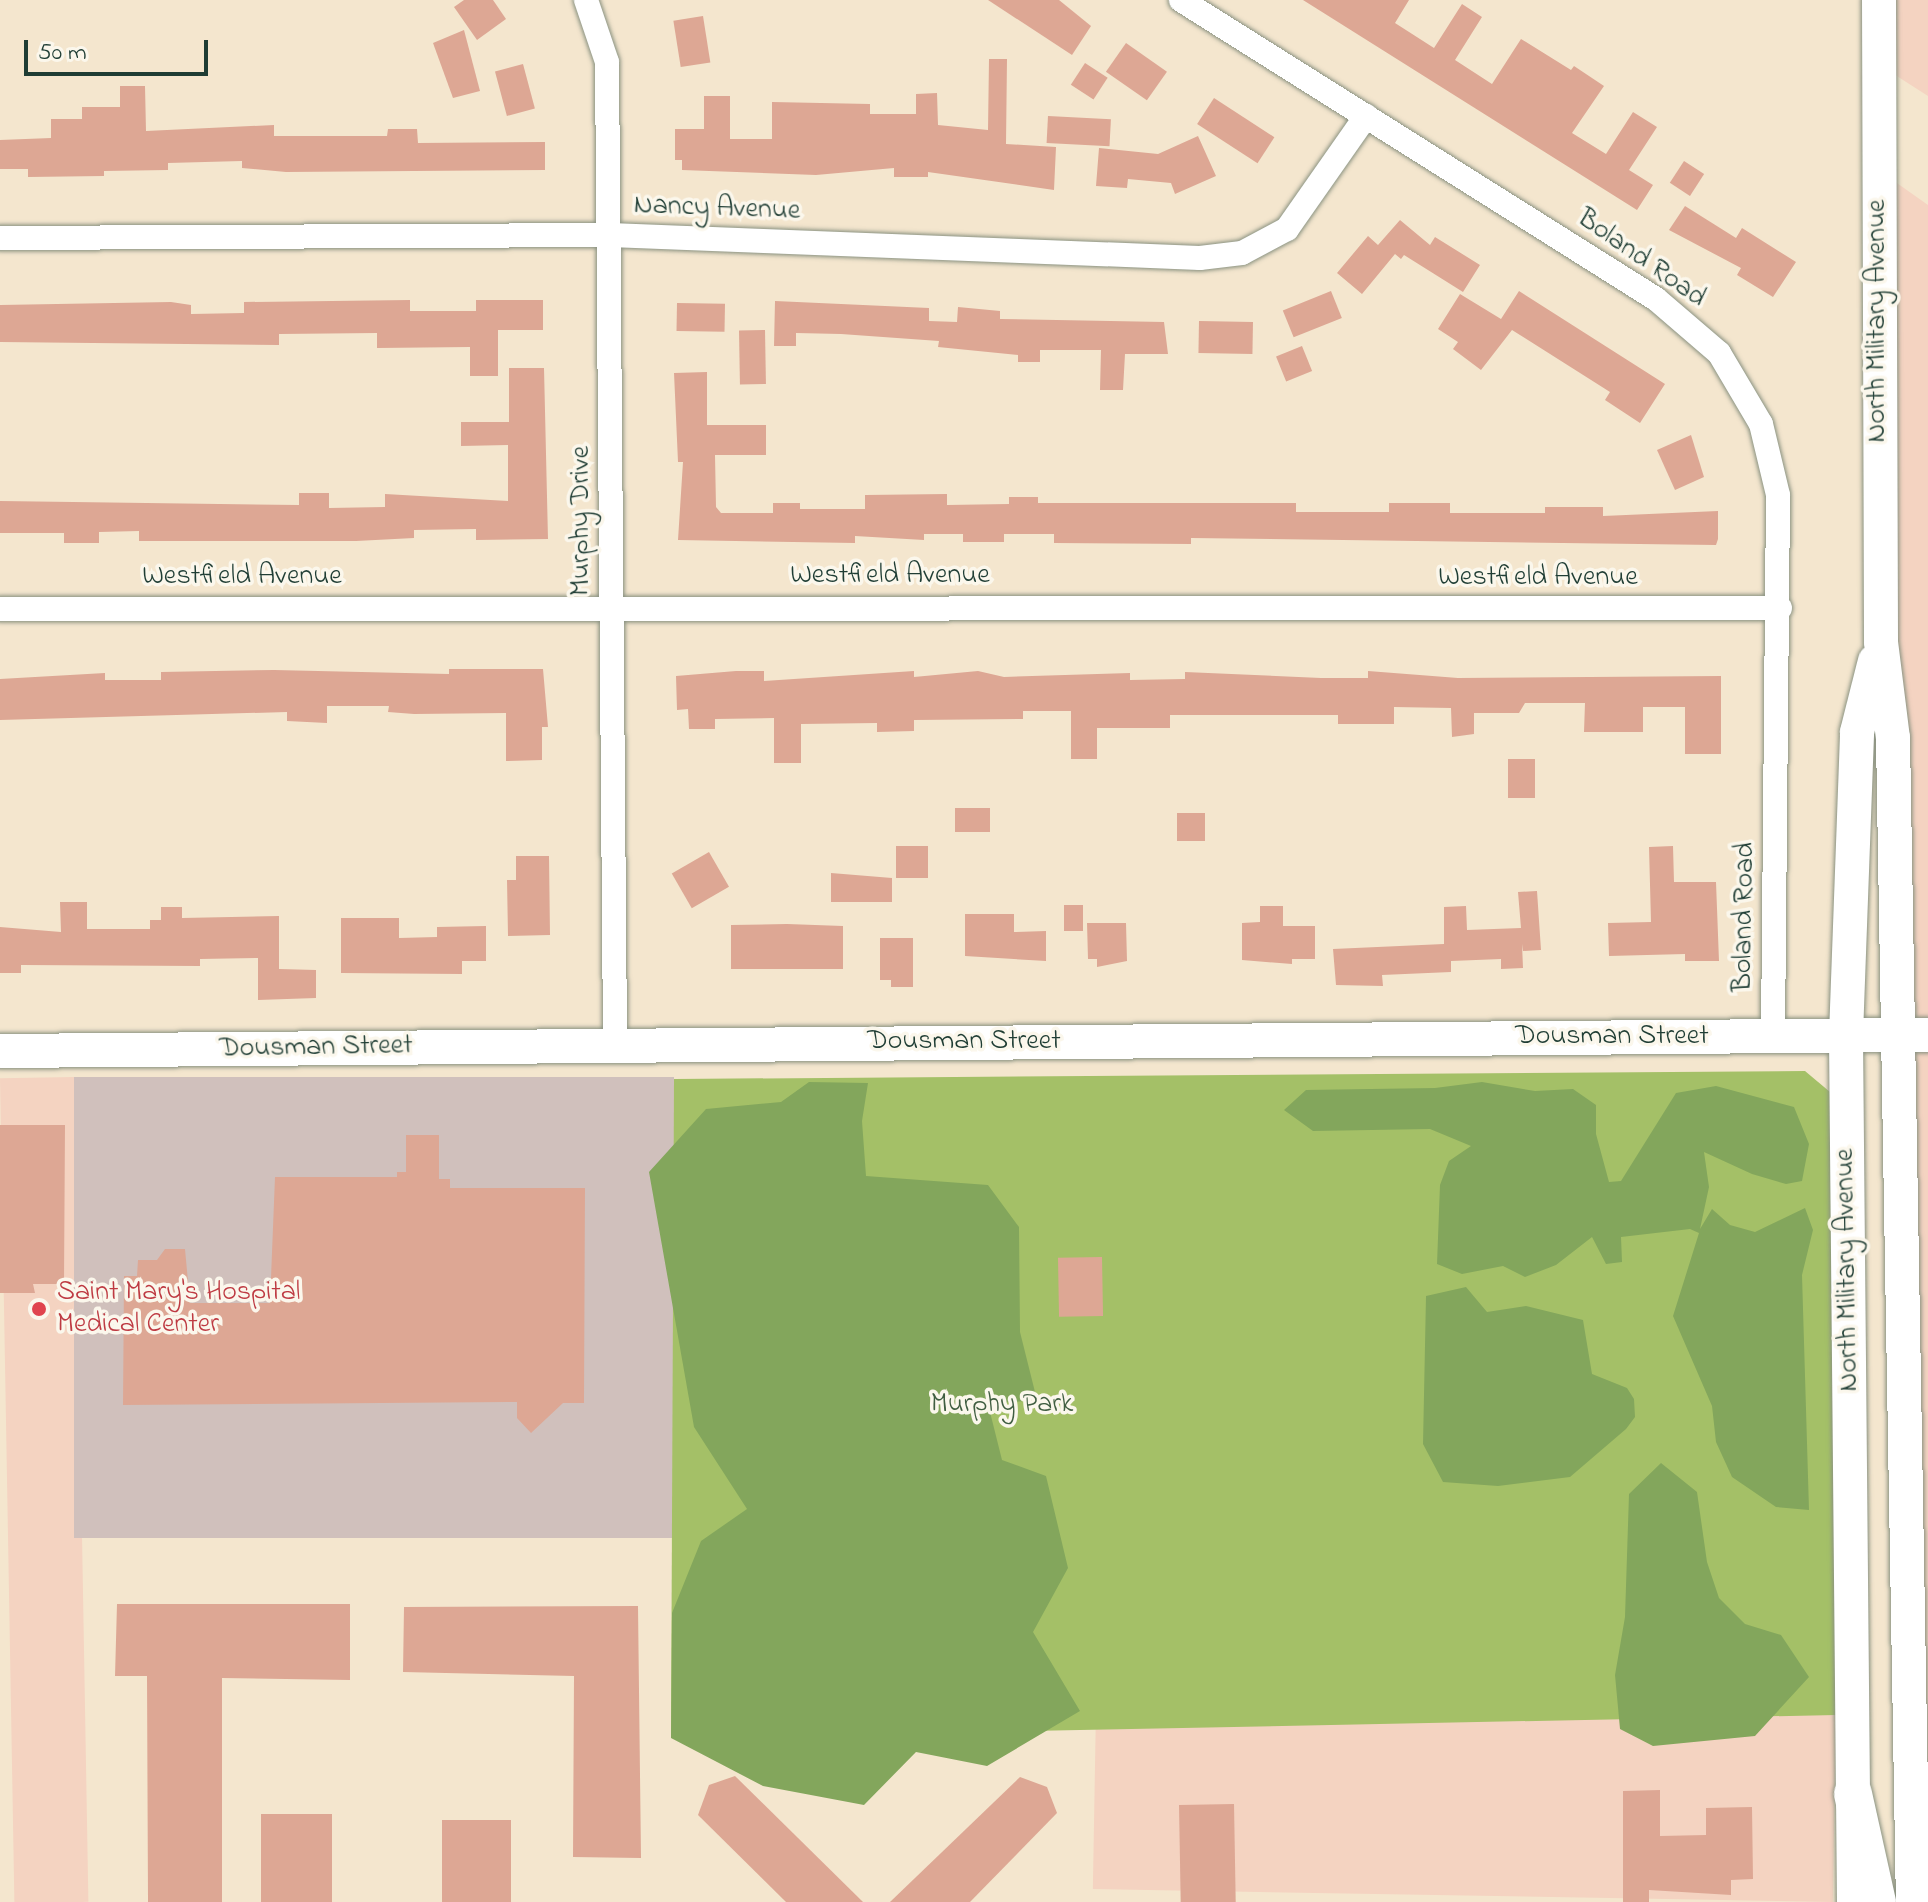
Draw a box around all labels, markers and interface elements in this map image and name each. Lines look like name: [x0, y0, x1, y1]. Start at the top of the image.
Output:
scale bar: [28, 24, 212, 74]
text: 50 m: [38, 36, 87, 71]
street label: Nancy Avenue: [633, 189, 801, 229]
street label: North Military Avenue: [1861, 199, 1895, 443]
street label: Boland Road: [1570, 202, 1712, 316]
street label: Murphy Drive: [565, 446, 599, 596]
street label: Westfield Avenue: [790, 559, 990, 593]
street label: Westfield Avenue: [142, 560, 342, 594]
street label: Westfield Avenue: [1438, 561, 1638, 595]
street label: Boland Road: [1727, 842, 1763, 992]
street label: Dousman Street: [1515, 1020, 1709, 1054]
street label: Dousman Street: [867, 1025, 1061, 1059]
street label: Dousman Street: [219, 1030, 413, 1066]
street label: North Military Avenue: [1829, 1148, 1867, 1392]
place label: Saint Mary's Hospital Medical Center: [57, 1276, 300, 1342]
marker: Saint Mary's Hospital Medical Center: [28, 1298, 50, 1320]
park label: Murphy Park: [931, 1388, 1073, 1422]

